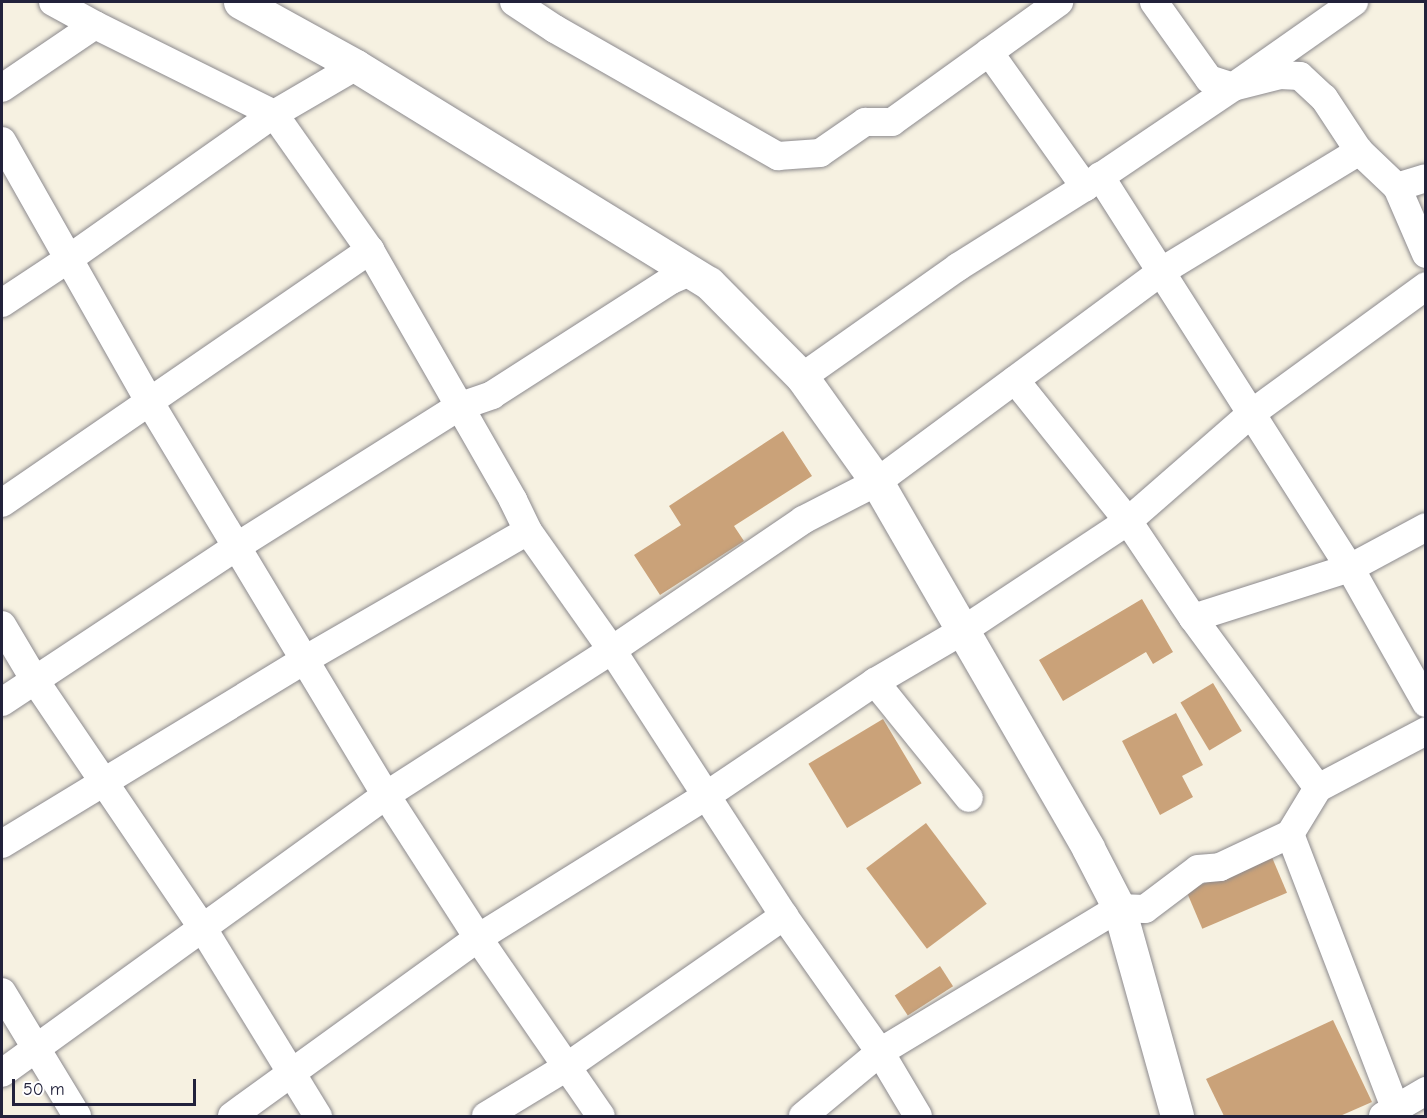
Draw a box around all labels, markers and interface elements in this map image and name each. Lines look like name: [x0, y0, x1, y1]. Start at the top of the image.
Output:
scale bar: [15, 1067, 200, 1105]
text: 50 m: [23, 1079, 65, 1100]

